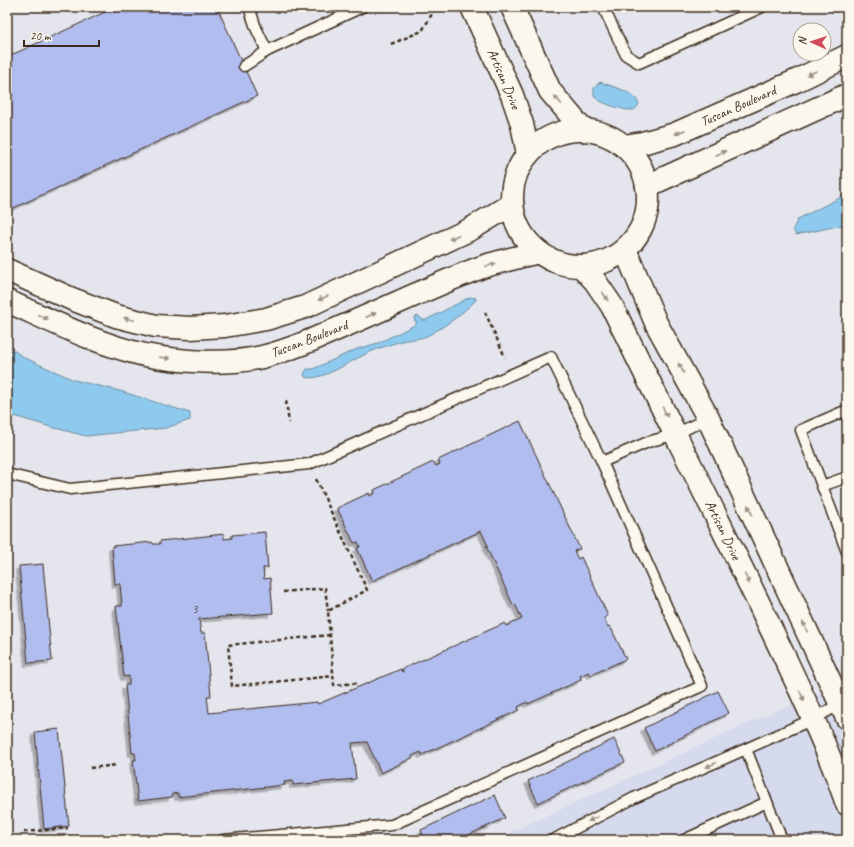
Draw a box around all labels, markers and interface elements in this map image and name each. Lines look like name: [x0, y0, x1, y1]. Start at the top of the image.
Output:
scale bar: [24, 22, 99, 48]
north arrow: [792, 22, 832, 62]
text: 20 m: [30, 28, 52, 44]
text: N: [795, 36, 809, 45]
street label: Artisan Drive: [484, 46, 525, 113]
one-way arrow: [806, 70, 818, 76]
street label: Tuscan Boulevard: [698, 81, 781, 130]
one-way arrow: [553, 94, 562, 105]
one-way arrow: [674, 129, 686, 135]
one-way arrow: [716, 150, 727, 156]
one-way arrow: [448, 234, 459, 240]
one-way arrow: [485, 262, 497, 268]
one-way arrow: [602, 290, 609, 302]
one-way arrow: [318, 295, 329, 301]
one-way arrow: [365, 311, 377, 317]
one-way arrow: [37, 314, 48, 320]
one-way arrow: [122, 315, 135, 321]
street label: Tuscan Boulevard: [268, 316, 352, 361]
one-way arrow: [159, 355, 172, 361]
one-way arrow: [677, 362, 684, 374]
one-way arrow: [661, 406, 668, 418]
street label: Artisan Drive: [701, 497, 745, 564]
one-way arrow: [747, 504, 753, 515]
one-way arrow: [744, 573, 750, 584]
house number: 3: [192, 601, 199, 617]
one-way arrow: [802, 622, 808, 633]
one-way arrow: [799, 691, 805, 702]
one-way arrow: [704, 762, 716, 768]
one-way arrow: [587, 816, 599, 823]

